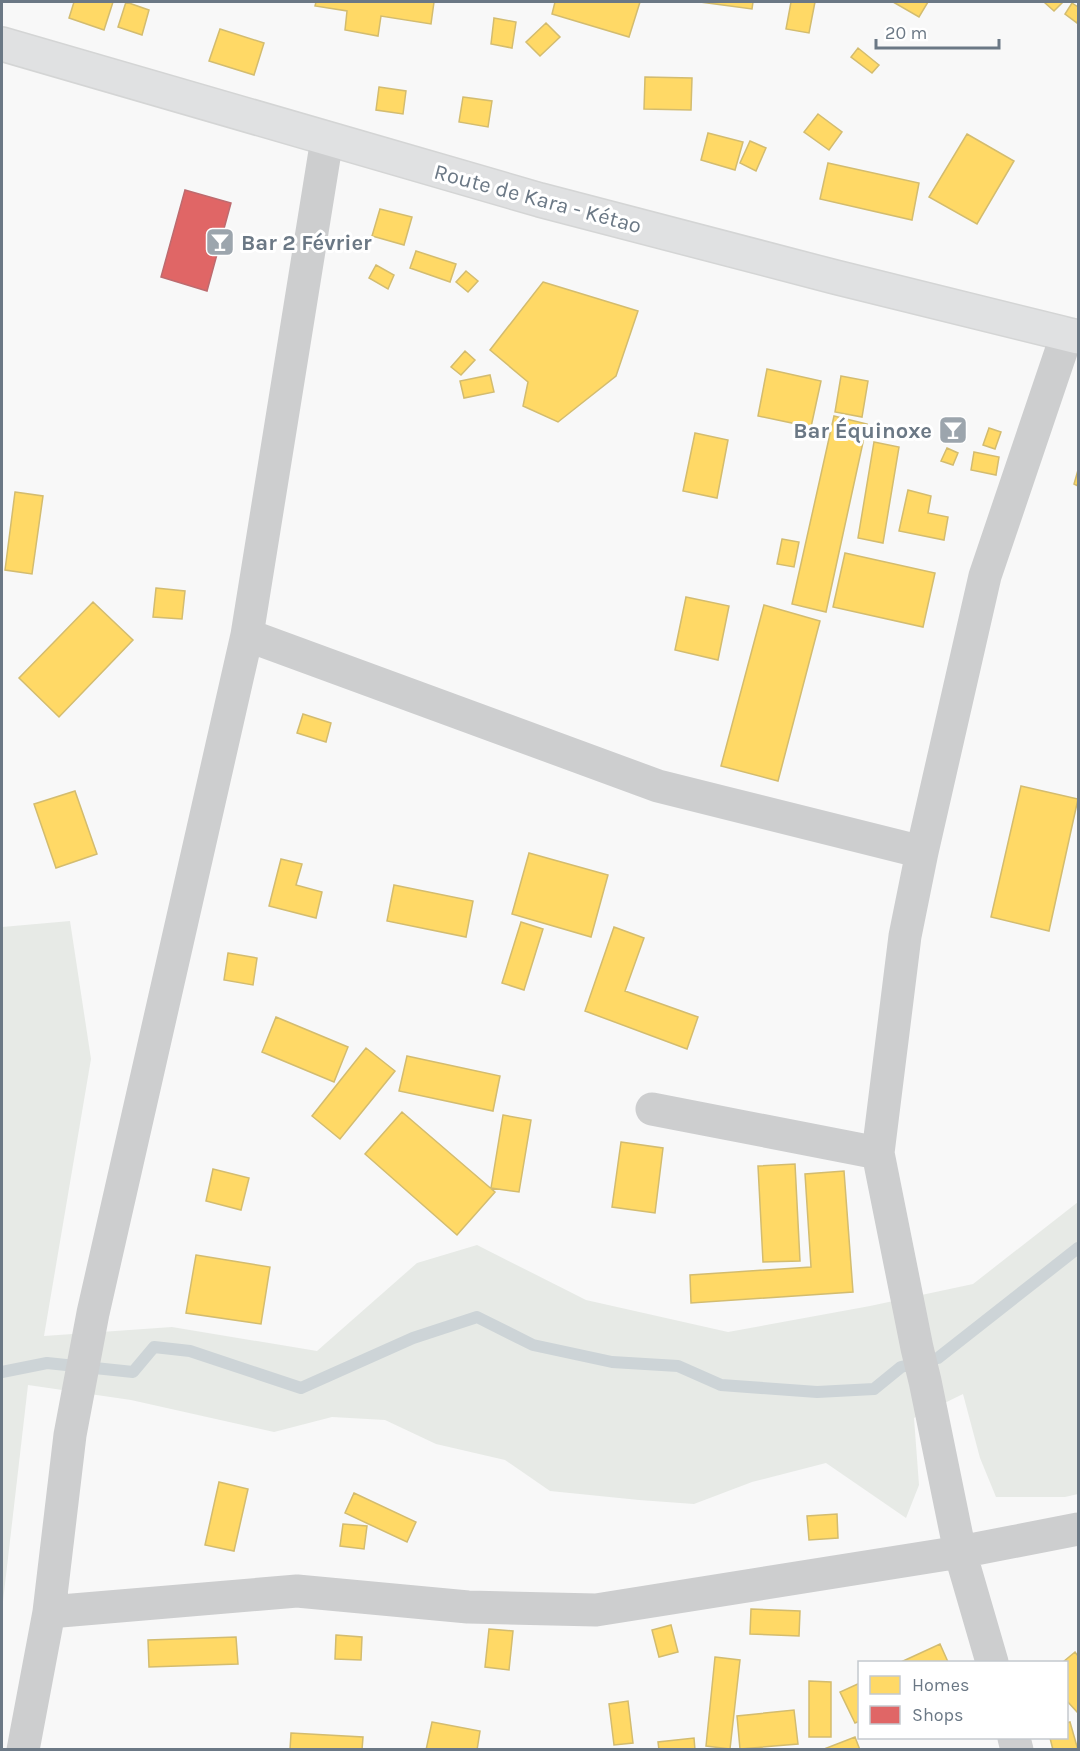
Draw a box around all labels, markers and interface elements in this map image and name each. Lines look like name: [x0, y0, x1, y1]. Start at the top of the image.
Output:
scale bar: [876, 12, 999, 50]
text: 20 m: [885, 22, 927, 44]
street label: Route de Kara - Kétao: [431, 159, 644, 239]
bar icon: Bar 2 Février: [204, 226, 236, 258]
place label: Bar 2 Février: [241, 230, 372, 256]
bar icon: Bar Équinoxe: [937, 414, 969, 446]
place label: Bar Équinoxe: [793, 417, 932, 444]
legend: [858, 1661, 1068, 1739]
text: Homes: [912, 1674, 969, 1696]
text: Shops: [912, 1704, 964, 1726]

